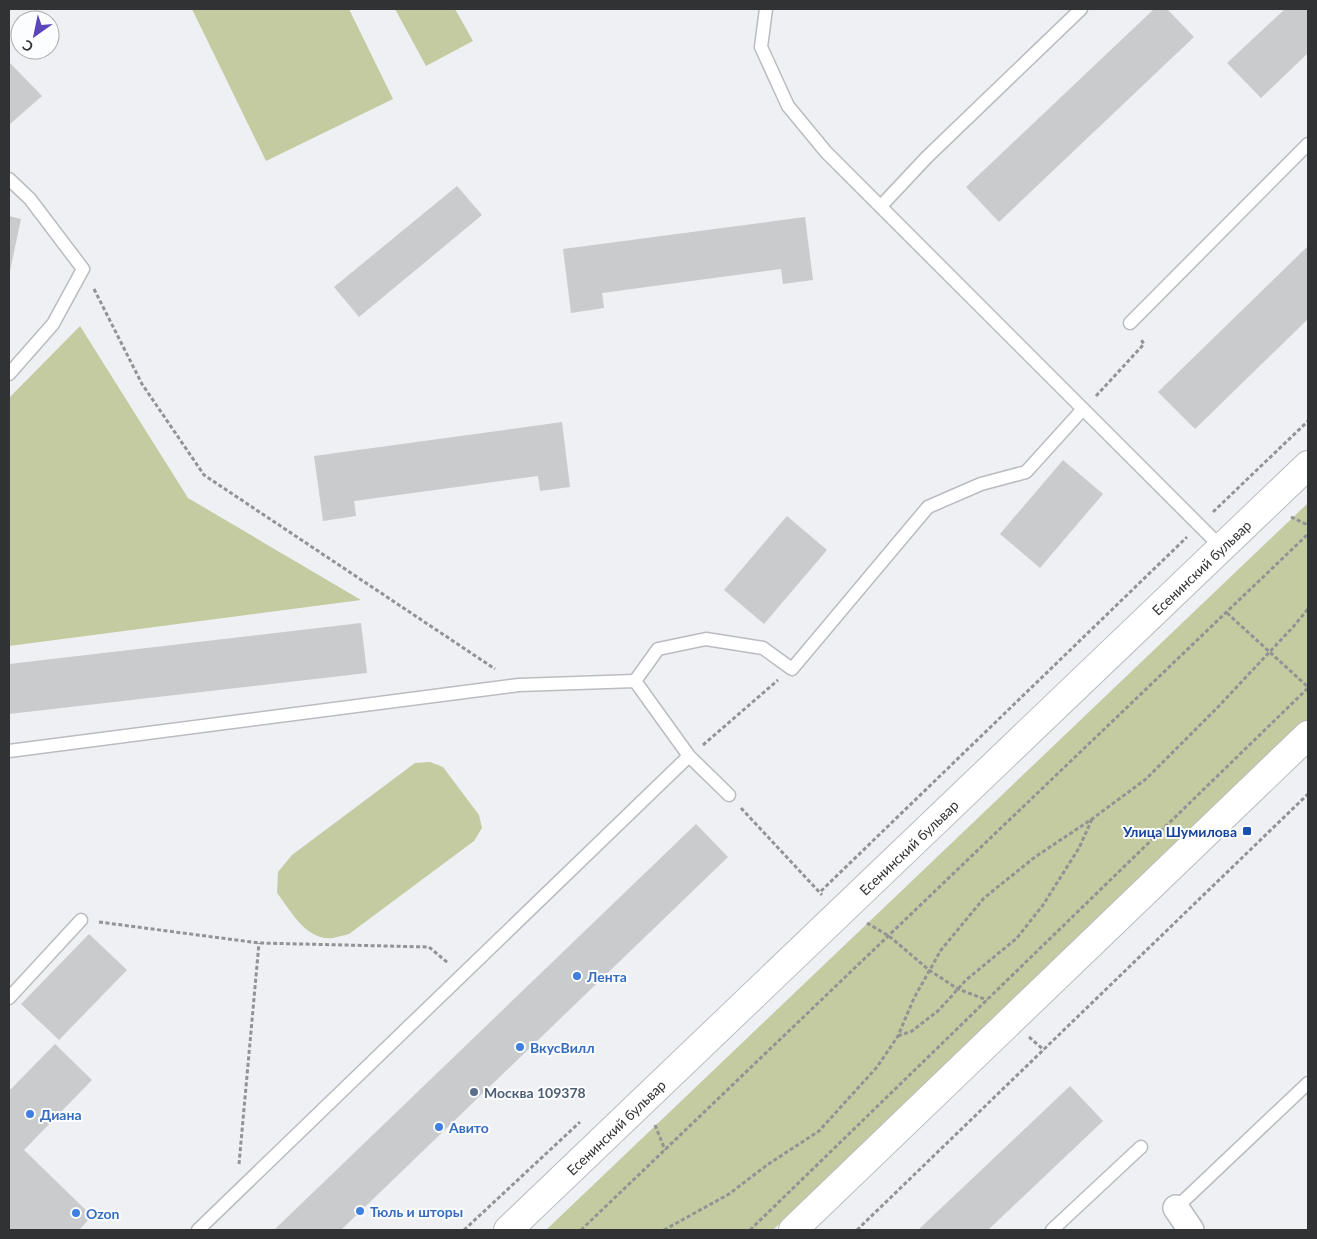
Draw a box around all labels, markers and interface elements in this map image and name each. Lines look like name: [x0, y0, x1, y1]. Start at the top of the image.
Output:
north arrow: [10, 10, 60, 60]
text: С: [19, 36, 36, 56]
street label: Есенинский бульвар: [1148, 516, 1254, 618]
street label: Есенинский бульвар: [855, 796, 962, 898]
place label: Улица Шумилова: [1122, 823, 1237, 840]
marker: Улица Шумилова: [1241, 825, 1253, 837]
place label: Лента: [586, 968, 627, 985]
marker: Лента: [571, 970, 583, 982]
place label: ВкусВилл: [530, 1039, 595, 1056]
marker: ВкусВилл: [514, 1041, 526, 1053]
street label: Есенинский бульвар: [563, 1076, 669, 1178]
place label: Москва 109378: [484, 1084, 586, 1101]
marker: Москва 109378: [468, 1086, 480, 1098]
place label: Диана: [40, 1106, 82, 1123]
marker: Диана: [24, 1108, 36, 1120]
place label: Авито: [448, 1119, 489, 1136]
marker: Авито: [433, 1121, 445, 1133]
place label: Тюль и шторы: [370, 1203, 463, 1220]
place label: Ozon: [86, 1205, 120, 1222]
marker: Тюль и шторы: [354, 1205, 366, 1217]
marker: Ozon: [70, 1207, 82, 1219]

